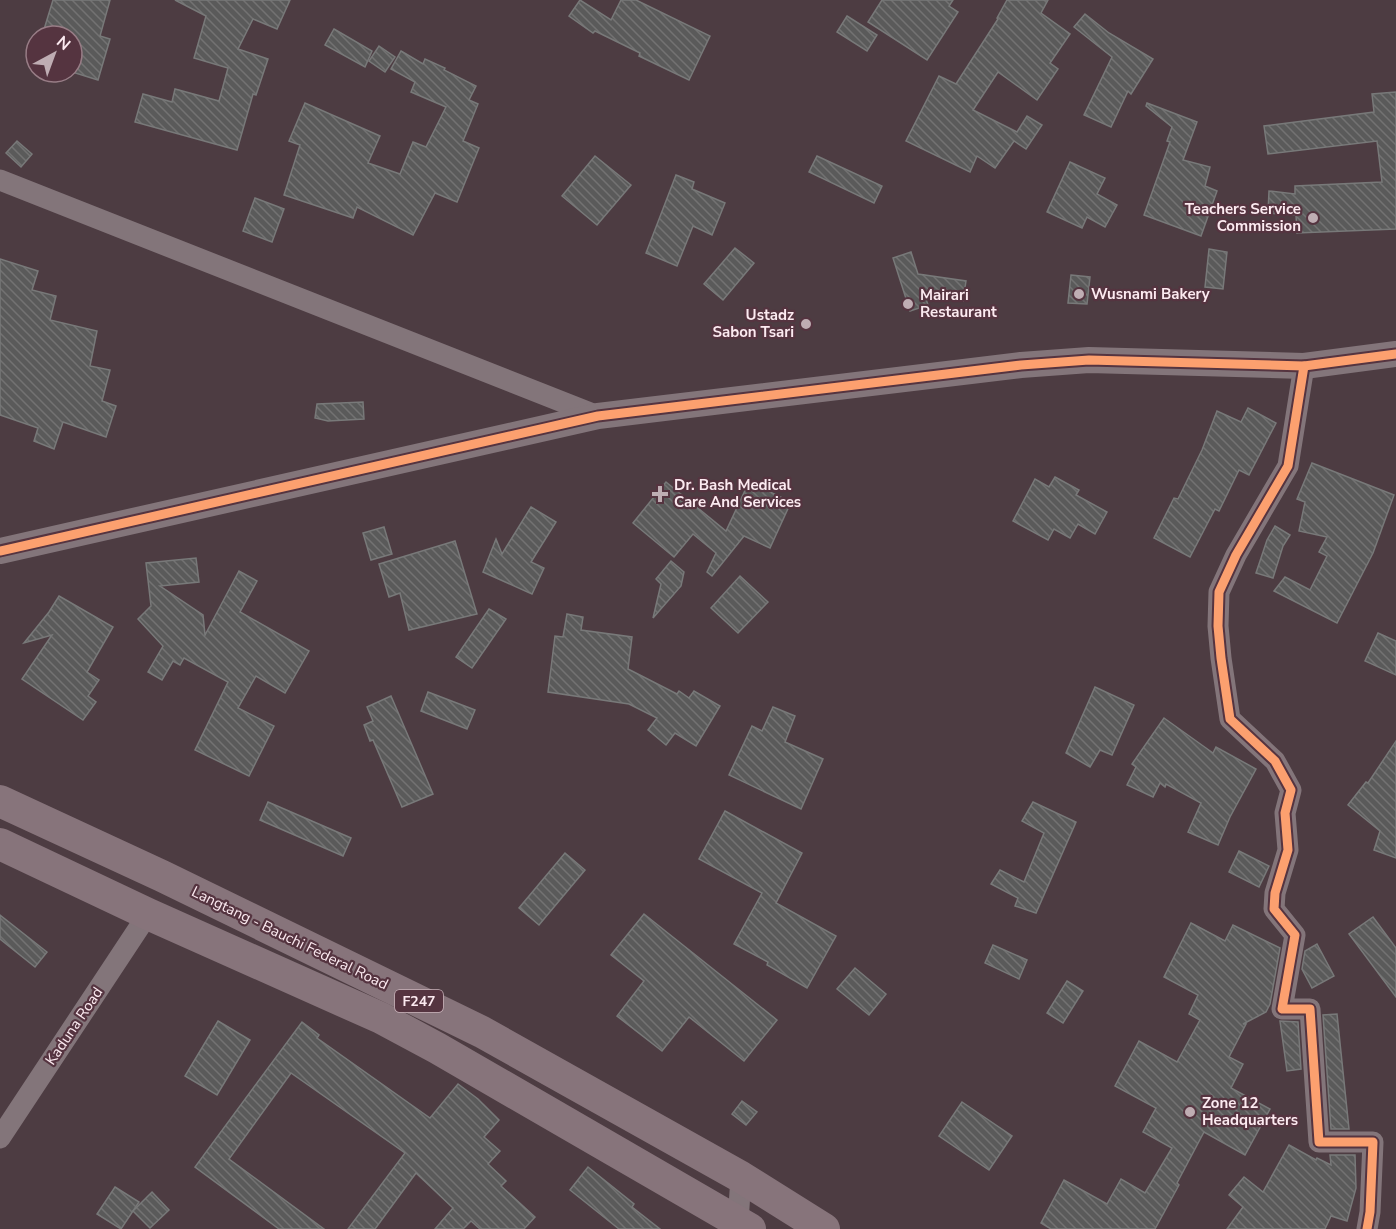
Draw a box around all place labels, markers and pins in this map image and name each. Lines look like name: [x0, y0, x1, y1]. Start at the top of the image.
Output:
place label: Teachers Service Commission: [1185, 199, 1301, 236]
marker: Teachers Service Commission: [1306, 211, 1320, 225]
place label: Wusnami Bakery: [1091, 284, 1210, 304]
place label: Mairari Restaurant: [920, 285, 997, 322]
marker: Wusnami Bakery: [1072, 287, 1086, 301]
marker: Mairari Restaurant: [901, 297, 915, 311]
place label: Ustadz Sabon Tsari: [712, 305, 794, 342]
marker: Ustadz Sabon Tsari: [799, 317, 813, 331]
place label: Dr. Bash Medical Care And Services: [674, 475, 801, 512]
marker: Dr. Bash Medical Care And Services: [651, 485, 669, 503]
place label: Zone 12 Headquarters: [1202, 1093, 1298, 1130]
marker: Zone 12 Headquarters: [1183, 1105, 1197, 1119]

